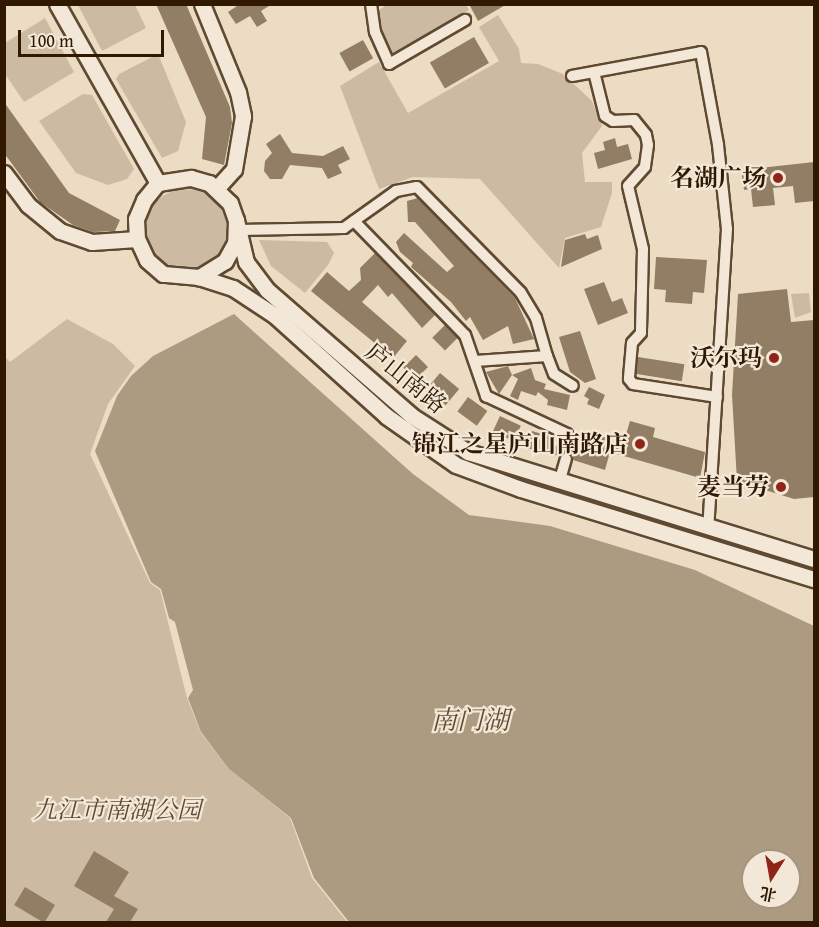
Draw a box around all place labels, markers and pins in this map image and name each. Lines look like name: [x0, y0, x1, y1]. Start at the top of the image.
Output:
place label: 名湖广场: [670, 164, 766, 192]
marker: 名湖广场: [771, 171, 785, 185]
place label: 沃尔玛: [690, 344, 762, 372]
marker: 沃尔玛: [767, 351, 781, 365]
place label: 锦江之星庐山南路店: [412, 430, 628, 458]
marker: 锦江之星庐山南路店: [633, 437, 647, 451]
place label: 麦当劳: [697, 473, 769, 501]
marker: 麦当劳: [774, 480, 788, 494]

